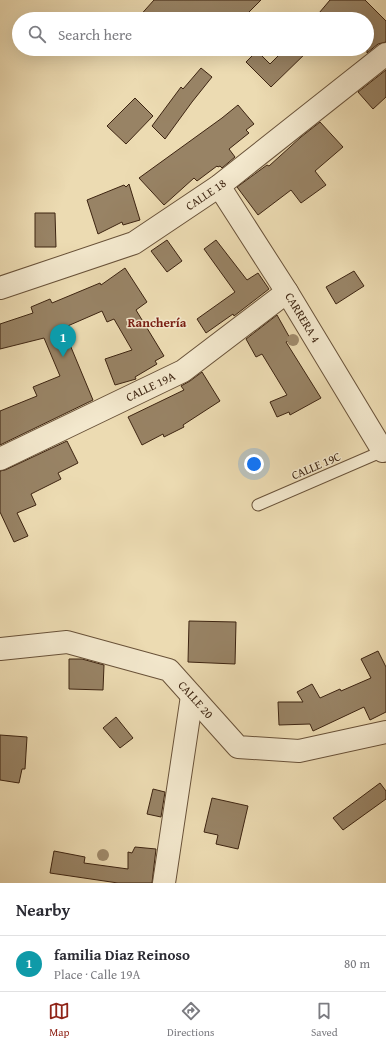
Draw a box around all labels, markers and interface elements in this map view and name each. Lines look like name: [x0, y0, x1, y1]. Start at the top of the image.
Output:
search box: [12, 12, 374, 56]
icon: search: [26, 23, 48, 45]
text: Search here: [58, 24, 132, 45]
street label: CALLE 18: [182, 174, 230, 214]
street label: CARRERA 4: [281, 289, 325, 346]
district label: Ranchería: [128, 313, 187, 332]
pin: 1: [50, 324, 76, 357]
street label: CALLE 19A: [123, 367, 178, 405]
street label: CALLE 19C: [289, 447, 343, 484]
your location: [244, 454, 264, 474]
street label: CALLE 20: [174, 677, 218, 722]
text: Nearby: [16, 897, 70, 922]
text: familia Diaz Reinoso: [54, 944, 190, 965]
text: 1: [26, 954, 32, 973]
text: 80 m: [344, 954, 370, 973]
text: Place · Calle 19A: [54, 965, 140, 984]
tab: Map: [48, 1000, 70, 1040]
tab: Directions: [167, 1000, 214, 1040]
tab: Saved: [311, 1000, 338, 1040]

